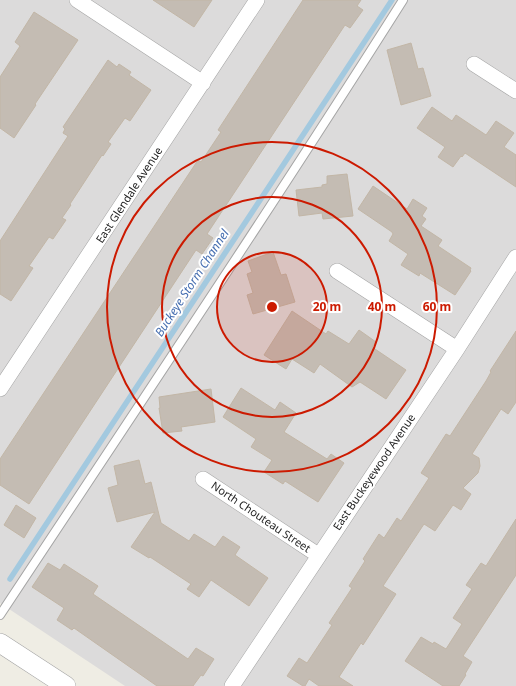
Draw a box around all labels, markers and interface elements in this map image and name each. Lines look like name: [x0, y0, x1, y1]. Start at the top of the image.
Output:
street label: East Glendale Avenue: [92, 144, 165, 246]
water label: Buckeye Storm Channel: [150, 225, 233, 340]
text: 20 m: [313, 298, 341, 315]
text: 40 m: [368, 298, 396, 315]
text: 60 m: [423, 298, 451, 315]
centre of rings: [265, 300, 279, 314]
street label: East Buckeyewood Avenue: [329, 411, 418, 533]
street label: North Chouteau Street: [209, 478, 314, 556]

